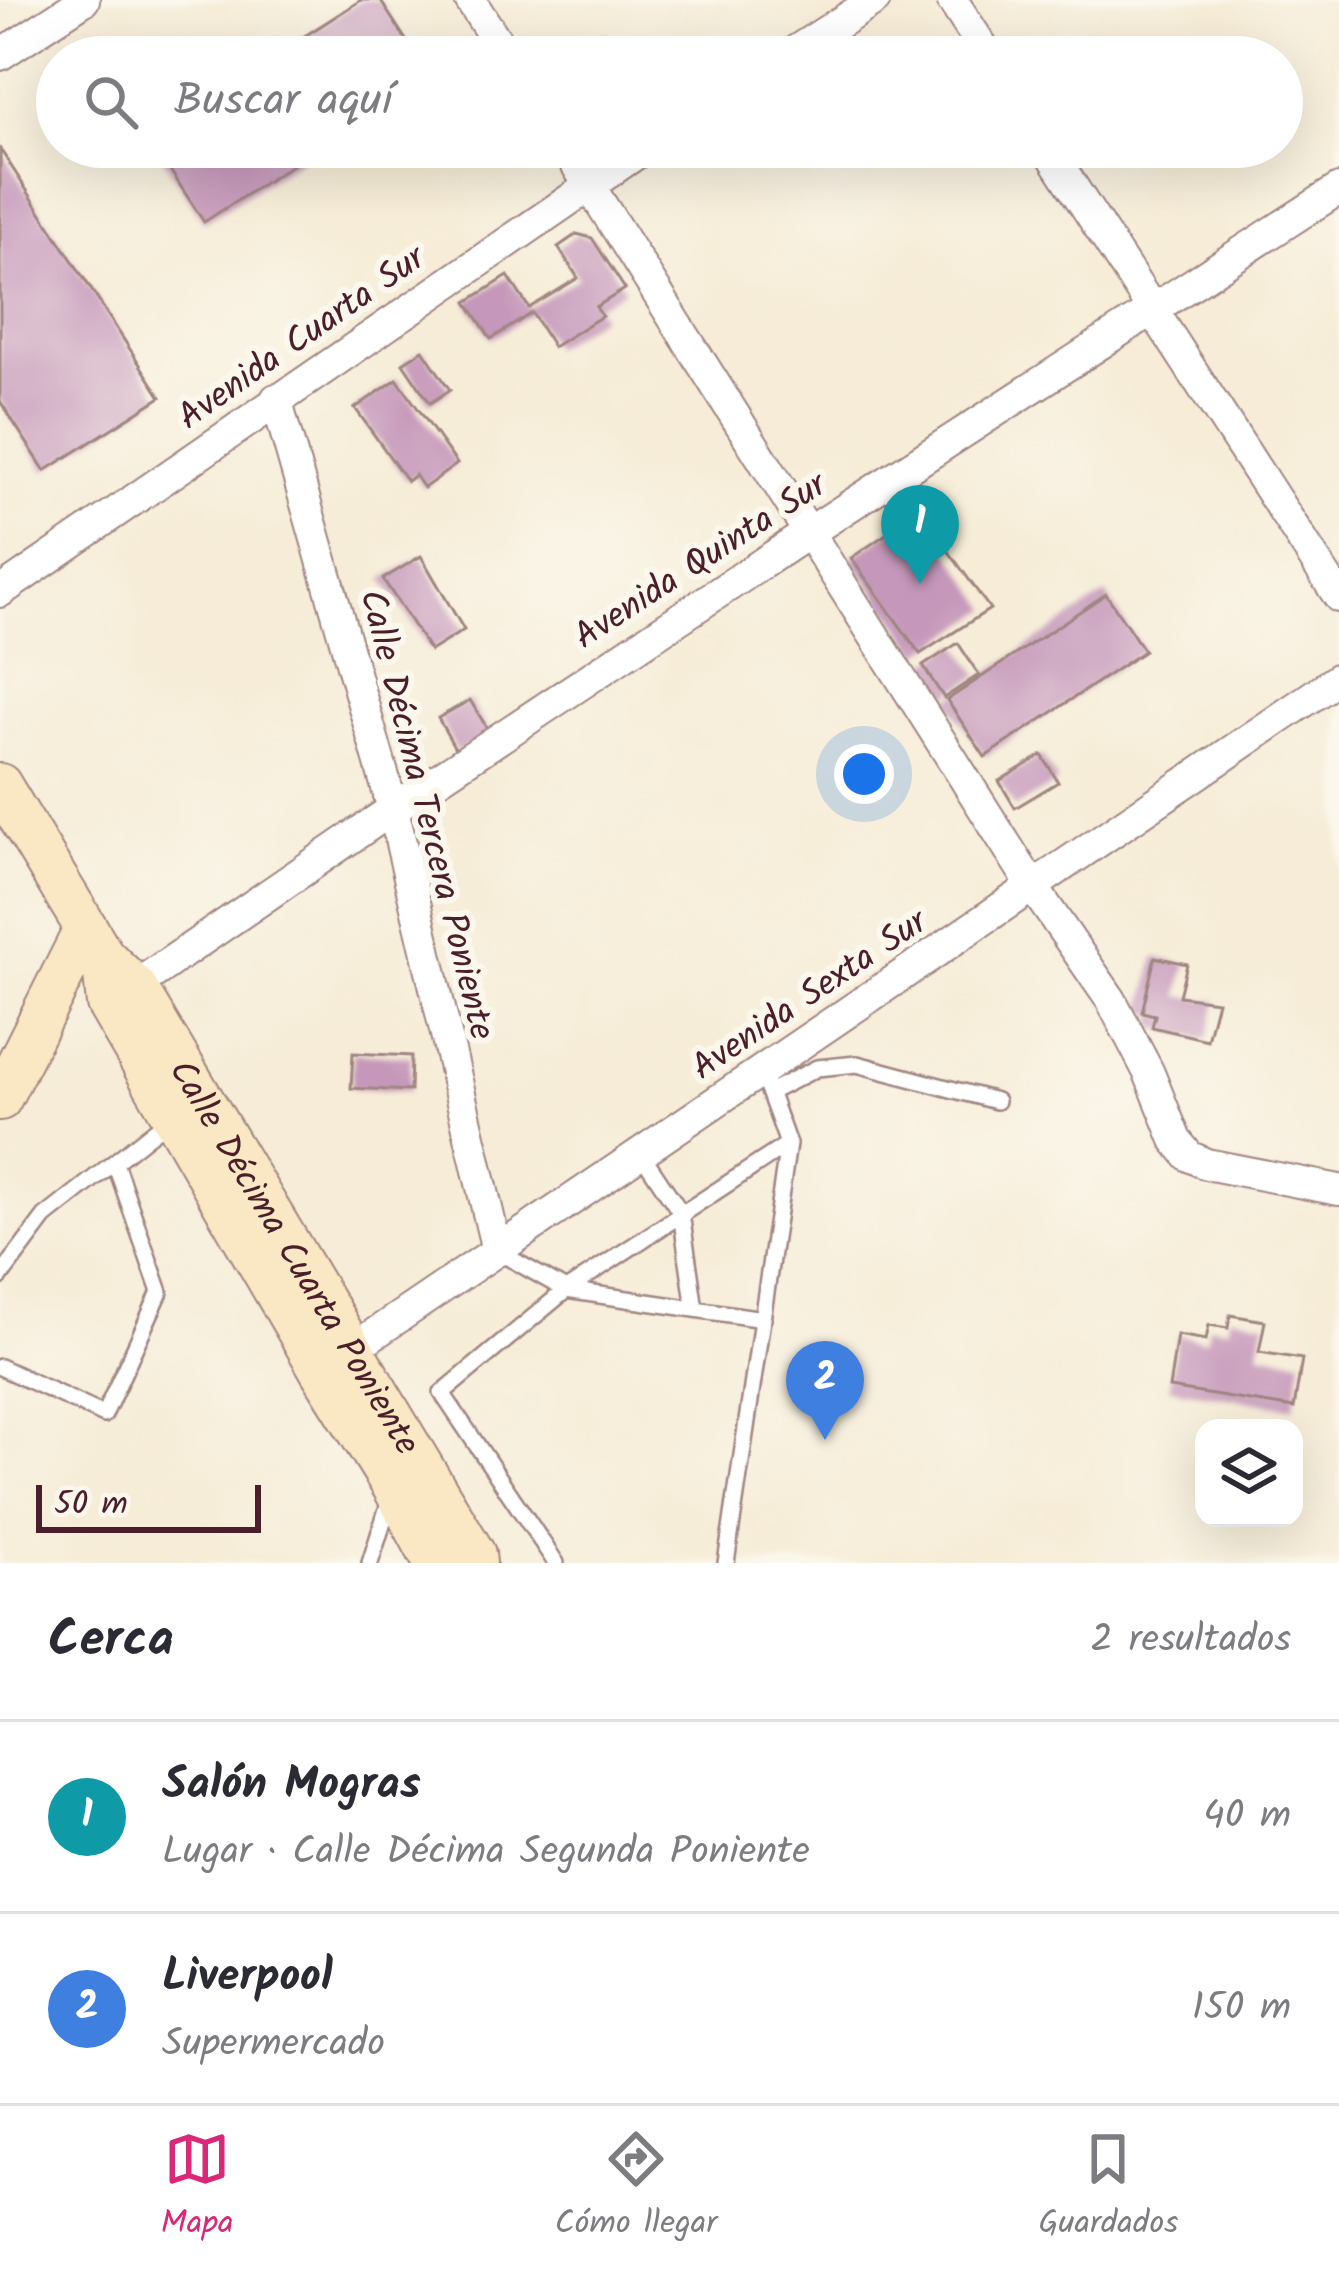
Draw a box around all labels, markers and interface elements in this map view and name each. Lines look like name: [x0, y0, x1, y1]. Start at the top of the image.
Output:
search box: [36, 36, 1303, 168]
text: Buscar aquí: [174, 66, 392, 138]
icon: search: [78, 69, 144, 135]
street label: Avenida Cuarta Sur: [166, 231, 439, 446]
street label: Avenida Quinta Sur: [563, 457, 841, 665]
pin: 1: [881, 485, 959, 584]
street label: Calle Décima Tercera Poniente: [342, 584, 509, 1046]
your location: [834, 744, 894, 804]
street label: Avenida Sexta Sur: [680, 894, 941, 1096]
street label: Calle Décima Cuarta Poniente: [152, 1049, 434, 1467]
pin: 2: [786, 1341, 864, 1440]
map controls: [1195, 1419, 1303, 1527]
button: layers: [1195, 1419, 1303, 1527]
scale bar: [36, 1479, 261, 1532]
text: 50 m: [54, 1479, 128, 1532]
text: Cerca: [48, 1601, 174, 1682]
text: 2 resultados: [1090, 1610, 1291, 1672]
text: Salón Mogras: [162, 1750, 421, 1822]
text: 1: [81, 1786, 93, 1848]
text: 40 m: [1203, 1786, 1291, 1848]
text: Lugar · Calle Décima Segunda Poniente: [162, 1822, 810, 1884]
text: Liverpool: [162, 1942, 333, 2014]
text: 2: [76, 1978, 98, 2040]
text: 150 m: [1192, 1978, 1291, 2040]
text: Supermercado: [162, 2014, 385, 2076]
tab: Mapa: [161, 2126, 233, 2251]
tab: Cómo llegar: [555, 2126, 717, 2251]
tab: Guardados: [1038, 2126, 1178, 2251]

